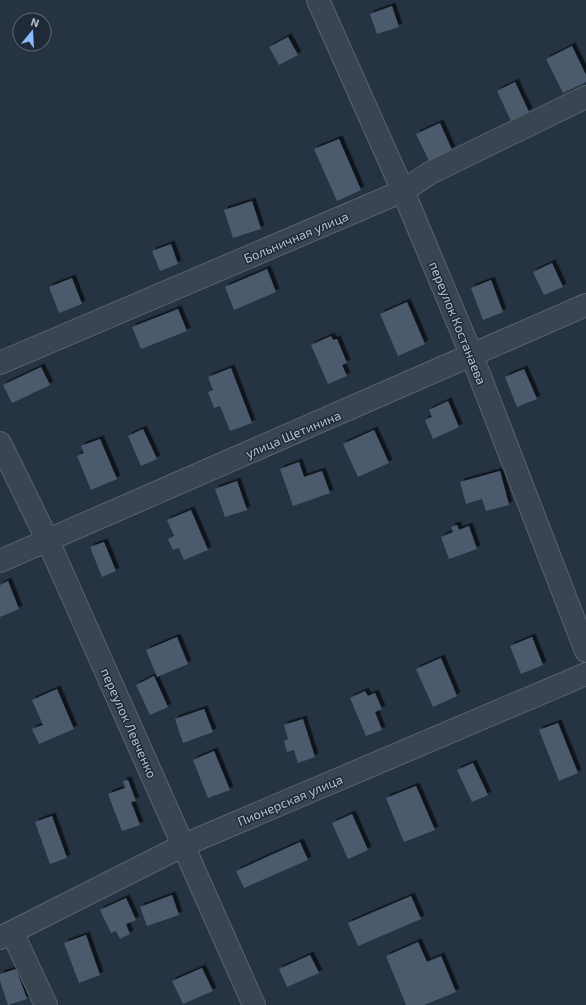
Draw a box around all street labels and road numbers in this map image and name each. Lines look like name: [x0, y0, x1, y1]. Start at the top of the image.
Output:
street label: Больничная улица: [241, 208, 351, 266]
street label: переулок Костанаева: [426, 259, 490, 387]
street label: улица Щетинина: [243, 407, 343, 461]
street label: переулок Левченко: [98, 666, 160, 780]
street label: Пионерская улица: [235, 771, 345, 829]

